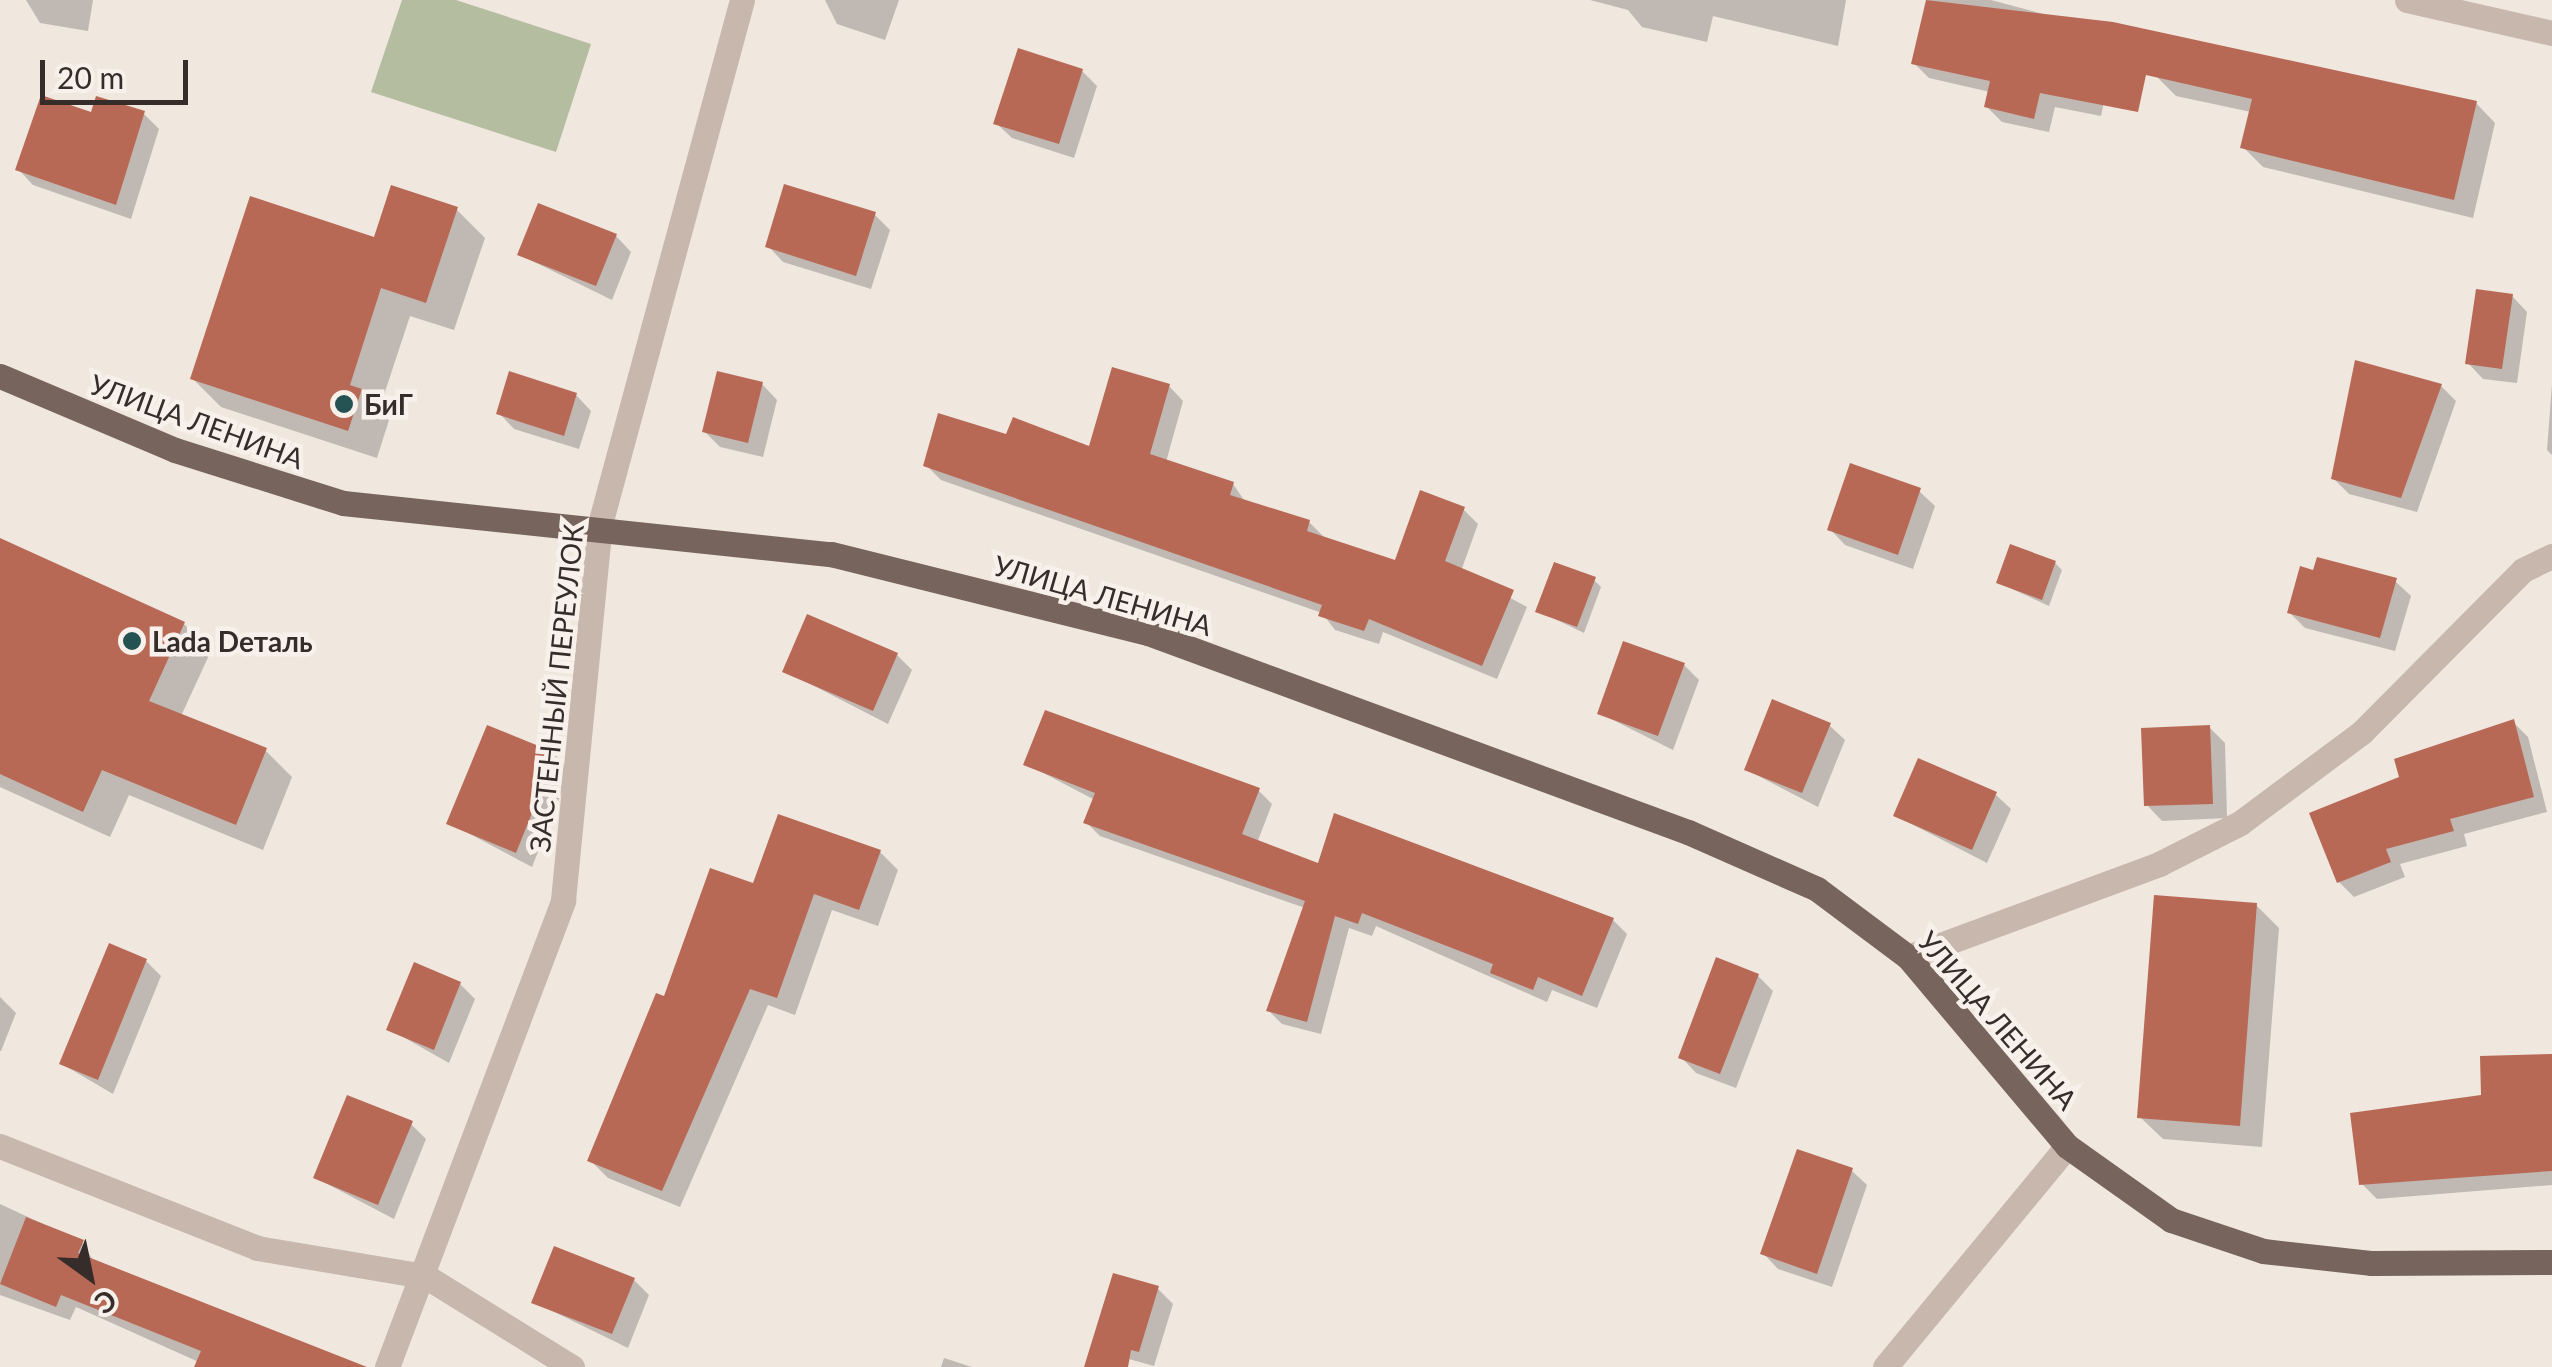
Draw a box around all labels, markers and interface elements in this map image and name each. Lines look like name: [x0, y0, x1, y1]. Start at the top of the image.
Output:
scale bar: [45, 40, 192, 102]
text: 20 m: [57, 59, 124, 95]
street label: УЛИЦА ЛЕНИНА: [86, 367, 308, 475]
place label: БиГ: [364, 387, 413, 421]
marker: БиГ: [333, 393, 355, 415]
street label: ЗАСТЕННЫЙ ПЕРЕУЛОК: [522, 522, 590, 854]
street label: УЛИЦА ЛЕНИНА: [990, 548, 1216, 642]
place label: Lada Dеталь: [152, 624, 313, 658]
marker: Lada Dеталь: [121, 630, 143, 652]
street label: УЛИЦА ЛЕНИНА: [1912, 924, 2084, 1116]
north arrow: [40, 1227, 140, 1327]
text: С: [89, 1283, 123, 1321]

